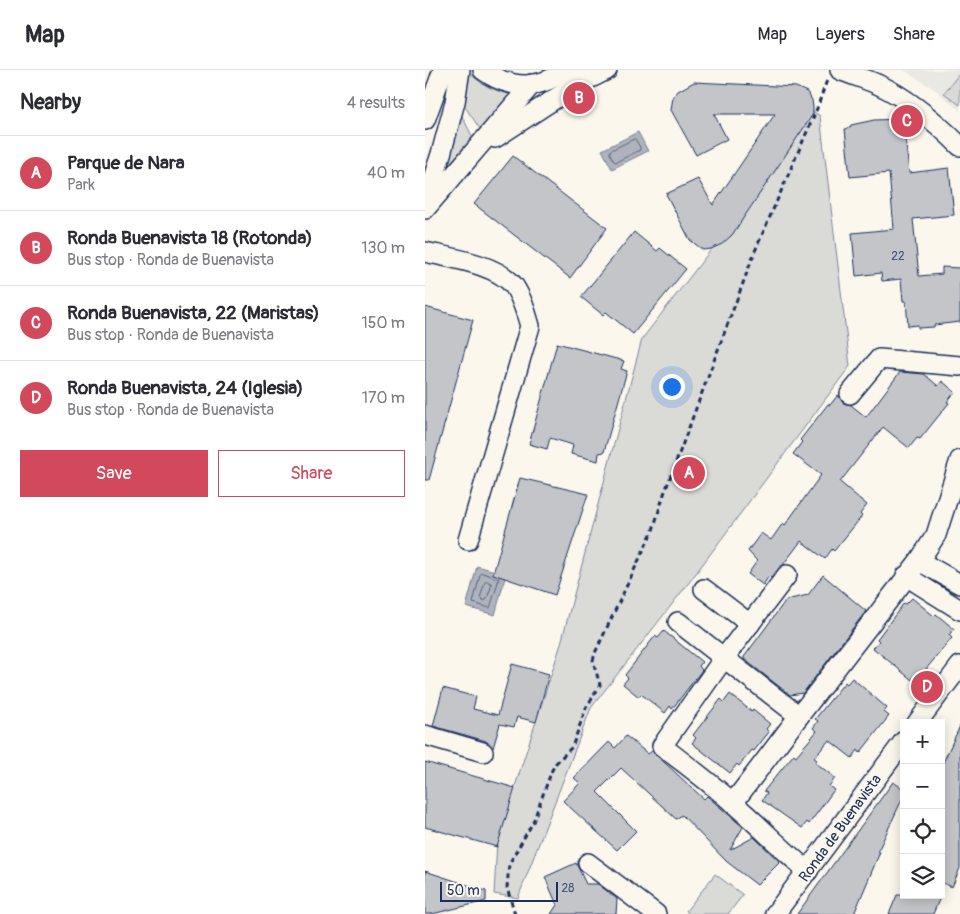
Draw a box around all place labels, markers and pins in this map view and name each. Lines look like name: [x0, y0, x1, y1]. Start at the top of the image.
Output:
pin: B: [563, 79, 595, 117]
pin: C: [891, 102, 923, 140]
pin: A: [673, 454, 705, 492]
pin: D: [911, 668, 943, 706]

